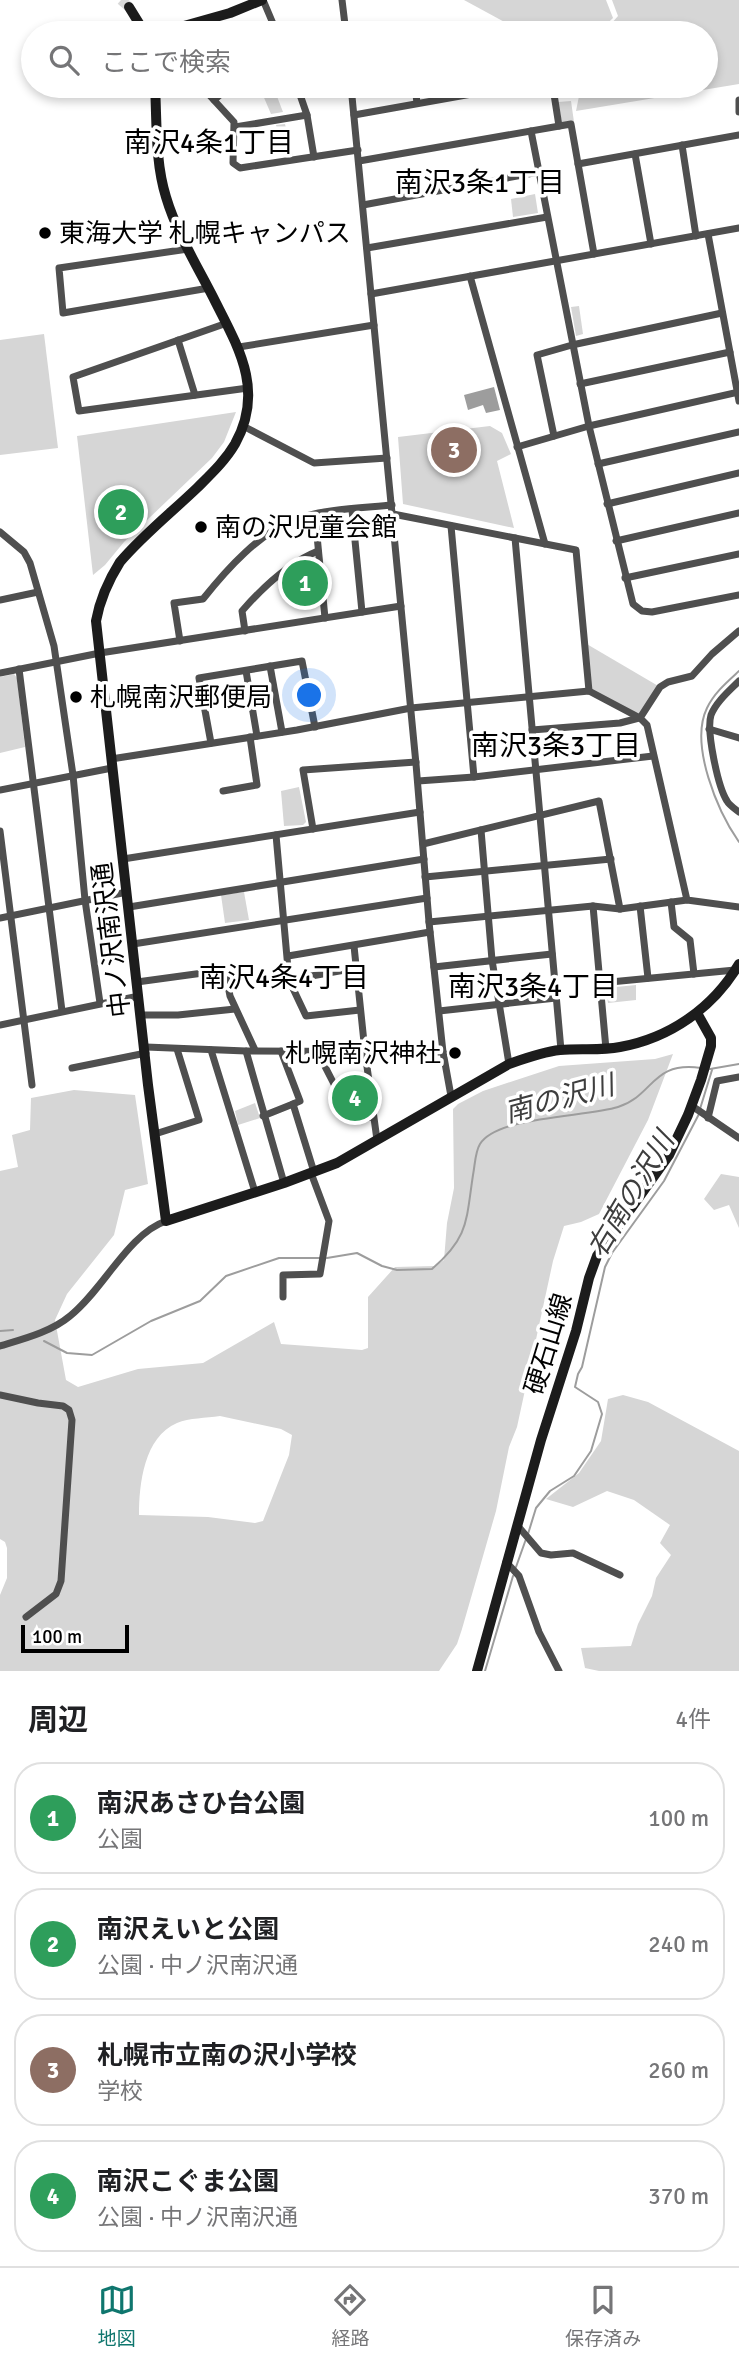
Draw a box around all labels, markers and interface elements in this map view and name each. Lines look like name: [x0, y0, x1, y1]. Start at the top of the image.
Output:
search box: [21, 21, 718, 98]
icon: search: [45, 41, 83, 79]
text: ここで検索: [101, 47, 231, 79]
district label: 南沢4条1丁目: [124, 126, 294, 160]
district label: 南沢3条1丁目: [395, 166, 565, 200]
place label: 東海大学 札幌キャンパス: [59, 218, 351, 250]
marker: 東海大学 札幌キャンパス: [37, 225, 53, 241]
pin: 3: [431, 424, 477, 476]
pin: 2: [98, 486, 144, 538]
place label: 南の沢児童会館: [215, 512, 397, 544]
marker: 南の沢児童会館: [193, 519, 209, 535]
pin: 1: [282, 557, 328, 609]
your location: [292, 678, 326, 712]
place label: 札幌南沢郵便局: [90, 682, 272, 714]
marker: 札幌南沢郵便局: [68, 689, 84, 705]
district label: 南沢3条3丁目: [471, 729, 641, 763]
street label: 中ノ沢南沢通: [87, 861, 137, 1019]
district label: 南沢4条4丁目: [199, 961, 369, 995]
district label: 南沢3条4丁目: [448, 970, 618, 1004]
place label: 札幌南沢神社: [285, 1038, 441, 1070]
marker: 札幌南沢神社: [447, 1045, 463, 1061]
water label: 南の沢川: [501, 1067, 621, 1130]
pin: 4: [332, 1072, 378, 1124]
water label: 右南の沢川: [580, 1123, 683, 1263]
street label: 硬石山線: [518, 1290, 579, 1399]
scale bar: [21, 1622, 130, 1654]
text: 100 m: [32, 1625, 82, 1649]
text: 周辺: [28, 1702, 88, 1739]
text: 4件: [676, 1705, 711, 1734]
text: 南沢あさひ台公園: [97, 1788, 305, 1820]
text: 1: [47, 1804, 59, 1833]
text: 100 m: [648, 1804, 709, 1833]
text: 公園: [97, 1825, 143, 1854]
text: 南沢えいと公園: [97, 1914, 279, 1946]
text: 2: [47, 1930, 59, 1959]
text: 240 m: [648, 1930, 709, 1959]
text: 公園 · 中ノ沢南沢通: [97, 1951, 298, 1980]
text: 札幌市立南の沢小学校: [97, 2040, 357, 2072]
text: 3: [47, 2056, 59, 2085]
text: 260 m: [648, 2056, 709, 2085]
text: 学校: [97, 2077, 143, 2106]
text: 南沢こぐま公園: [97, 2166, 279, 2198]
text: 4: [47, 2182, 59, 2211]
text: 370 m: [648, 2182, 709, 2211]
text: 公園 · 中ノ沢南沢通: [97, 2203, 298, 2232]
tab: 地図: [98, 2281, 136, 2351]
tab: 経路: [331, 2281, 369, 2351]
tab: 保存済み: [565, 2281, 641, 2351]

